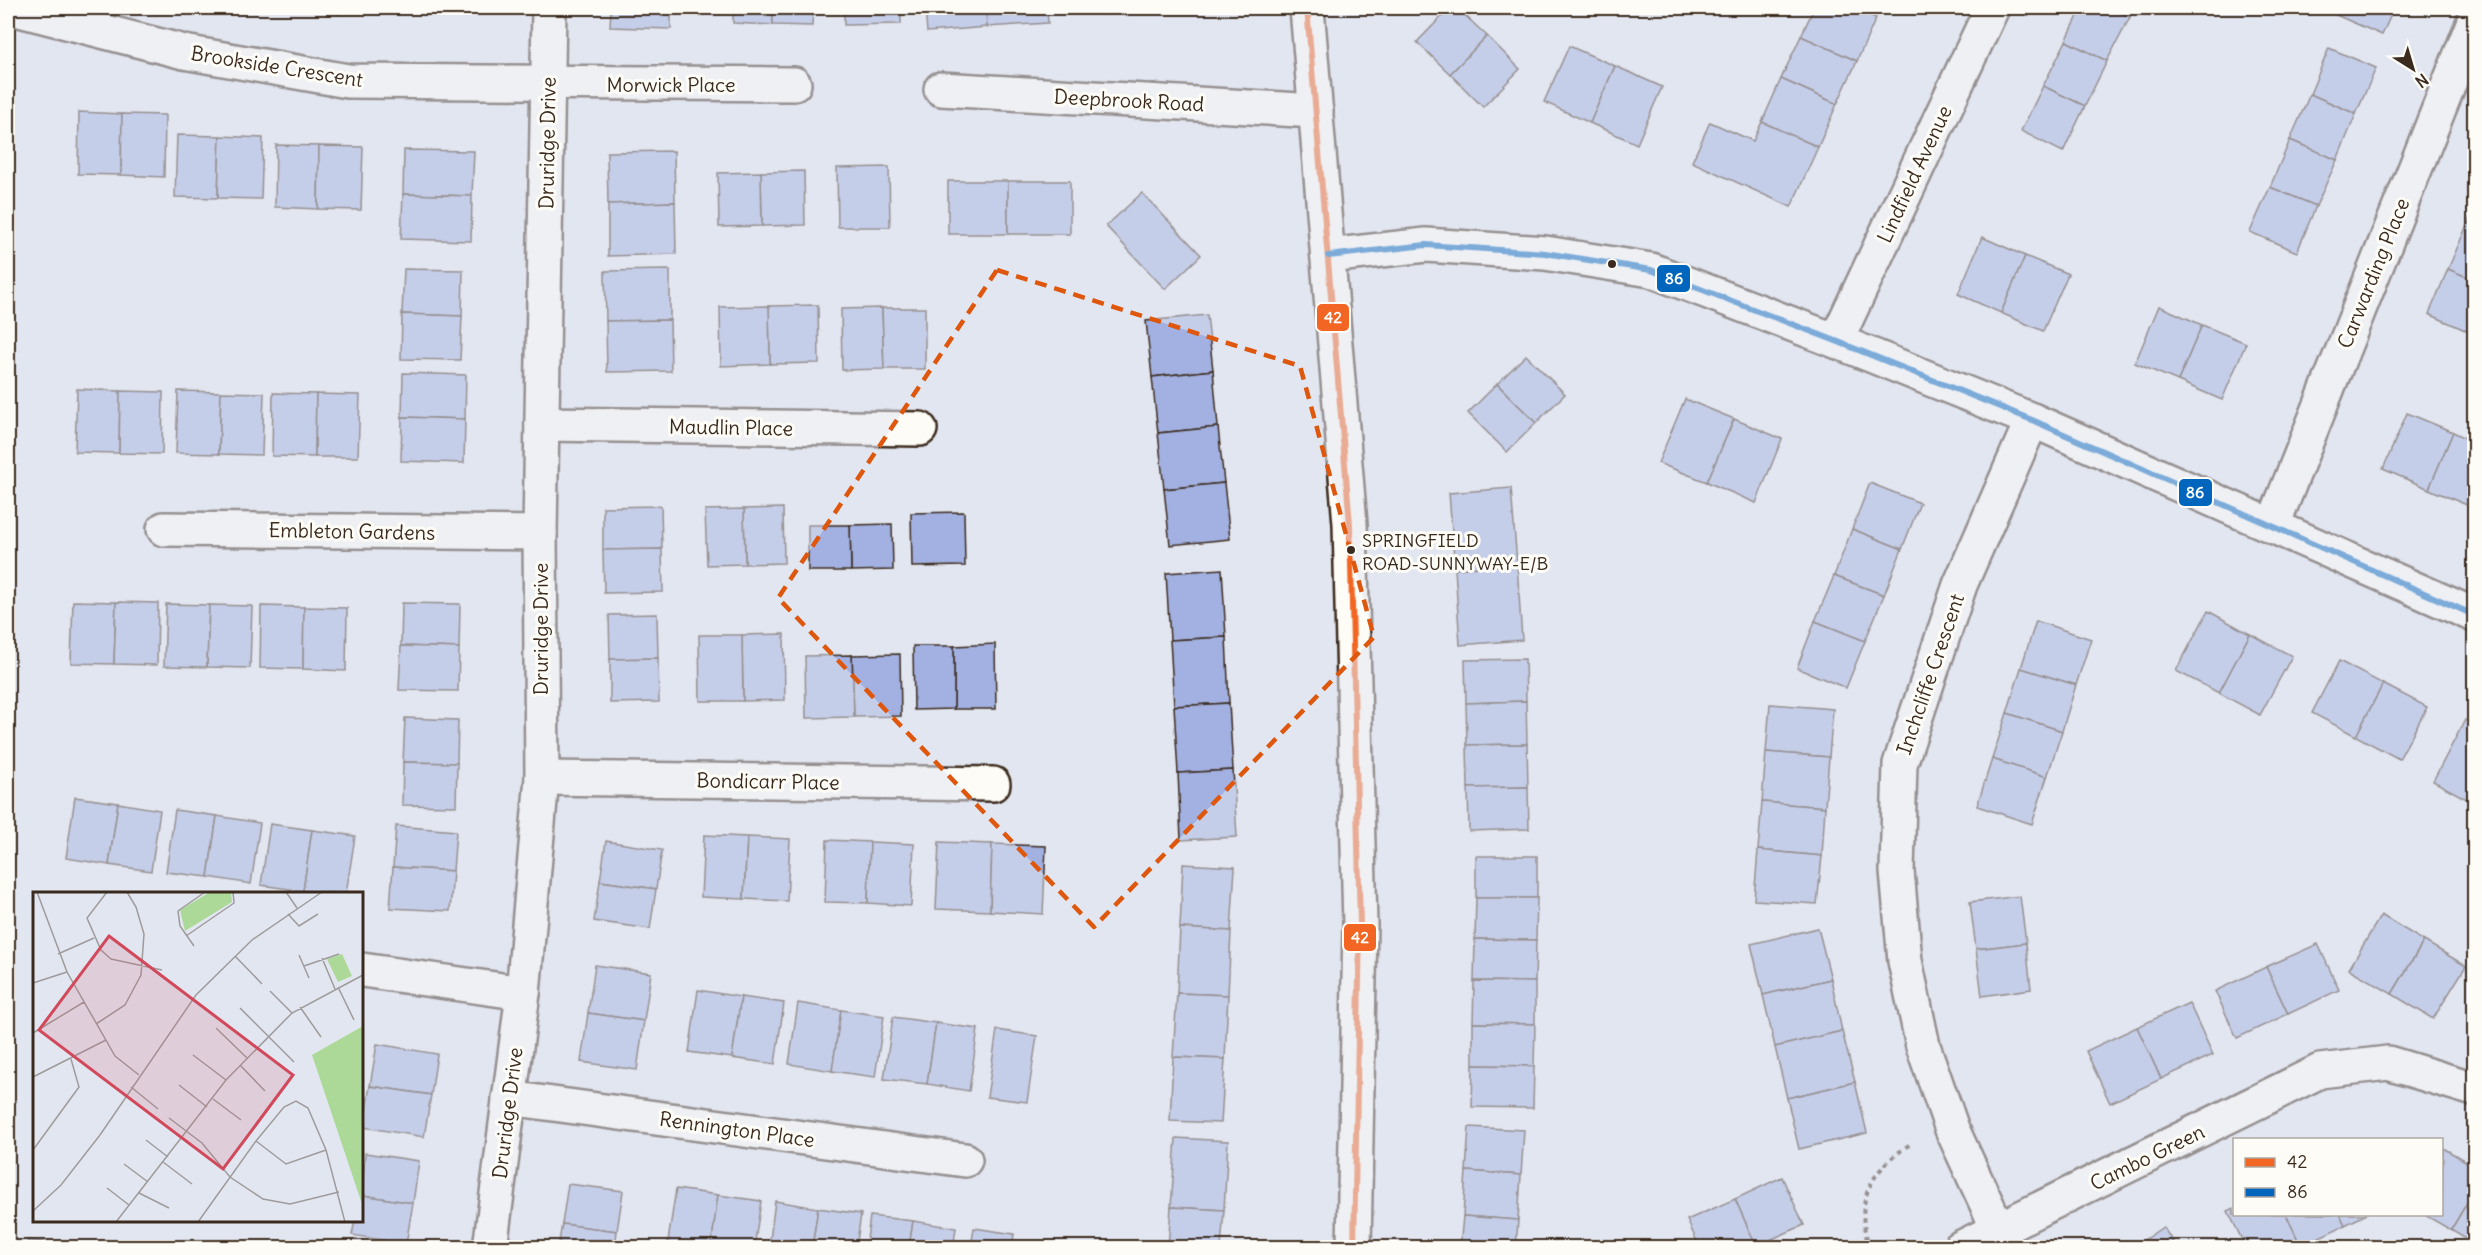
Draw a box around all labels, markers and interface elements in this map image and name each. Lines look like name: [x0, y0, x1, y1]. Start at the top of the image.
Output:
north arrow: [2383, 39, 2443, 99]
street label: Brookside Crescent: [189, 40, 365, 92]
text: N: [2412, 70, 2432, 92]
street label: Morwick Place: [606, 72, 736, 97]
street label: Druridge Drive: [533, 77, 561, 209]
street label: Deepbrook Road: [1053, 84, 1205, 116]
street label: Lindfield Avenue: [1871, 101, 1957, 247]
street label: Carwarding Place: [2331, 194, 2415, 352]
unlabelled marker: [1606, 258, 1618, 270]
line badge: 86: [1656, 264, 1691, 293]
text: 86: [1665, 268, 1683, 288]
line badge: 42: [1316, 303, 1350, 332]
text: 42: [1324, 307, 1342, 327]
street label: Maudlin Place: [669, 413, 793, 441]
line badge: 86: [2178, 478, 2213, 507]
text: 86: [2186, 482, 2204, 502]
street label: Embleton Gardens: [268, 517, 436, 545]
place label: SPRINGFIELD ROAD-SUNNYWAY-E/B: [1362, 529, 1548, 575]
marker: SPRINGFIELD ROAD-SUNNYWAY-E/B: [1345, 544, 1357, 556]
street label: Druridge Drive: [528, 563, 553, 695]
street label: Inchcliffe Crescent: [1891, 590, 1969, 758]
street label: Bondicarr Place: [696, 767, 840, 795]
inset map: [33, 892, 363, 1222]
line badge: 42: [1343, 923, 1377, 952]
text: 42: [1351, 927, 1369, 947]
street label: Druridge Drive: [487, 1046, 527, 1180]
street label: Rennington Place: [658, 1106, 816, 1152]
street label: Cambo Green: [2086, 1119, 2208, 1195]
legend: [2233, 1138, 2443, 1216]
text: 42: [2287, 1150, 2307, 1173]
text: 86: [2287, 1180, 2308, 1203]

